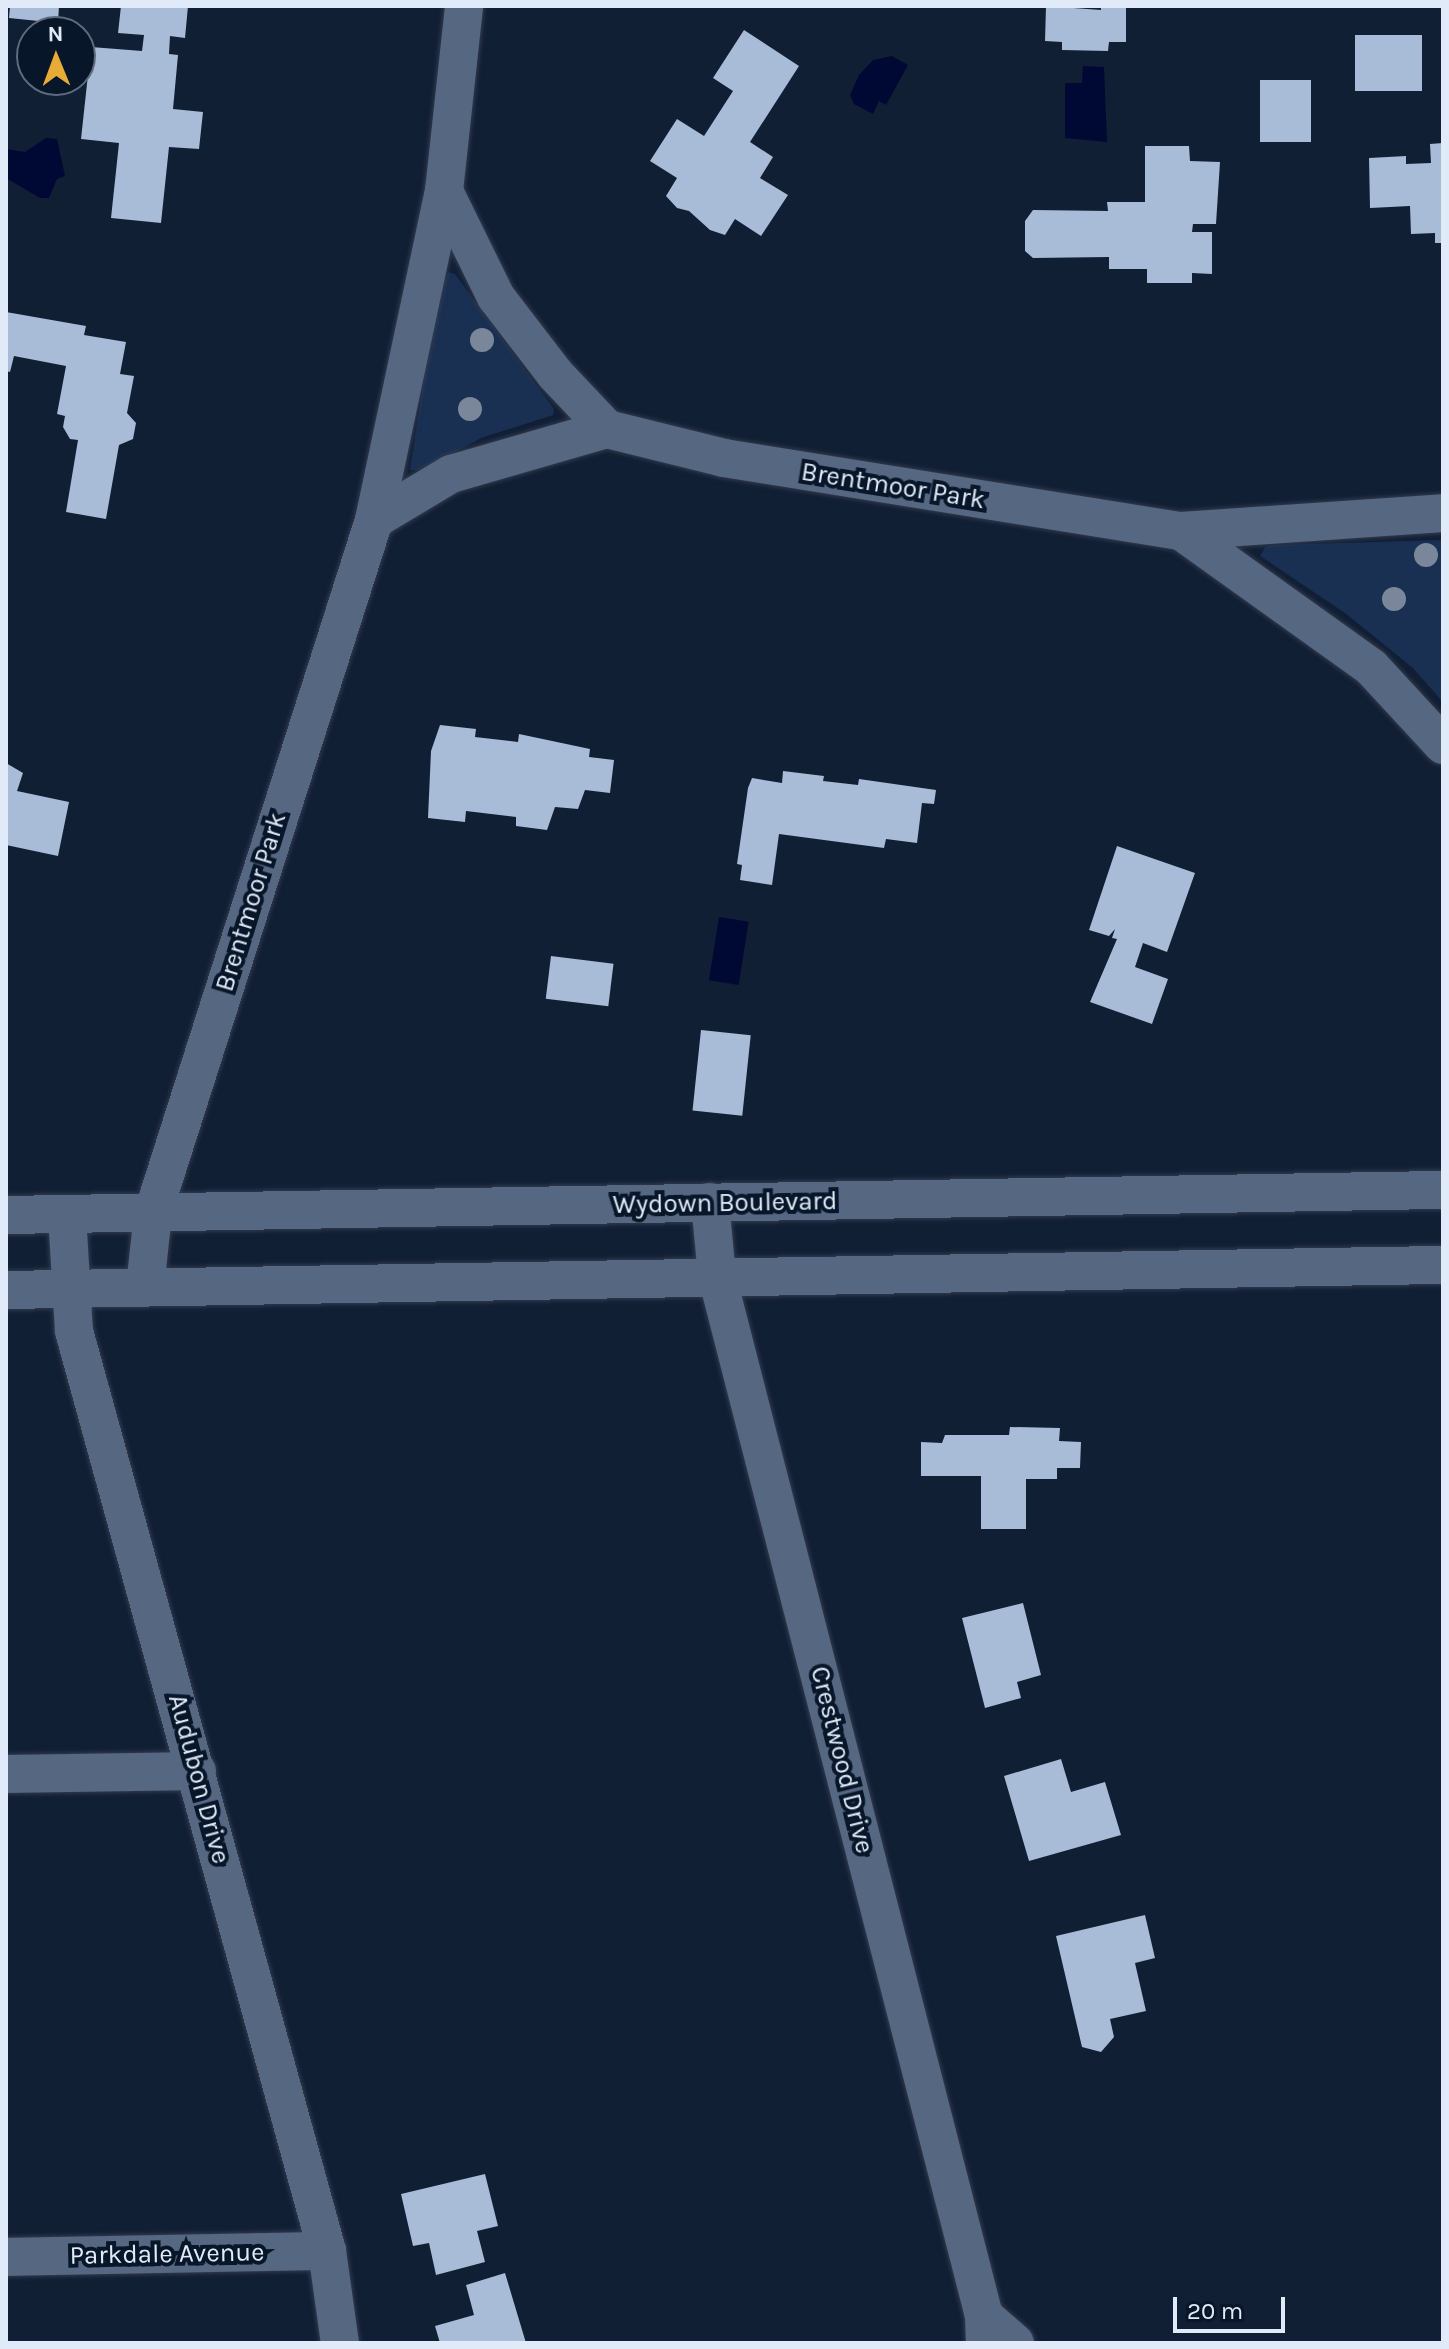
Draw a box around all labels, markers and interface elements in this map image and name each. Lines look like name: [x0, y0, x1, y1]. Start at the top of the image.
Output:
north arrow: [16, 16, 96, 96]
text: N: [47, 21, 64, 47]
street label: Brentmoor Park: [799, 456, 987, 516]
street label: Brentmoor Park: [209, 809, 293, 995]
street label: Wydown Boulevard: [612, 1185, 838, 1221]
street label: Crestwood Drive: [804, 1663, 880, 1857]
street label: Audubon Drive: [161, 1691, 237, 1867]
street label: Parkdale Avenue: [69, 2237, 265, 2271]
scale bar: [1177, 2281, 1289, 2331]
text: 20 m: [1187, 2297, 1243, 2325]

